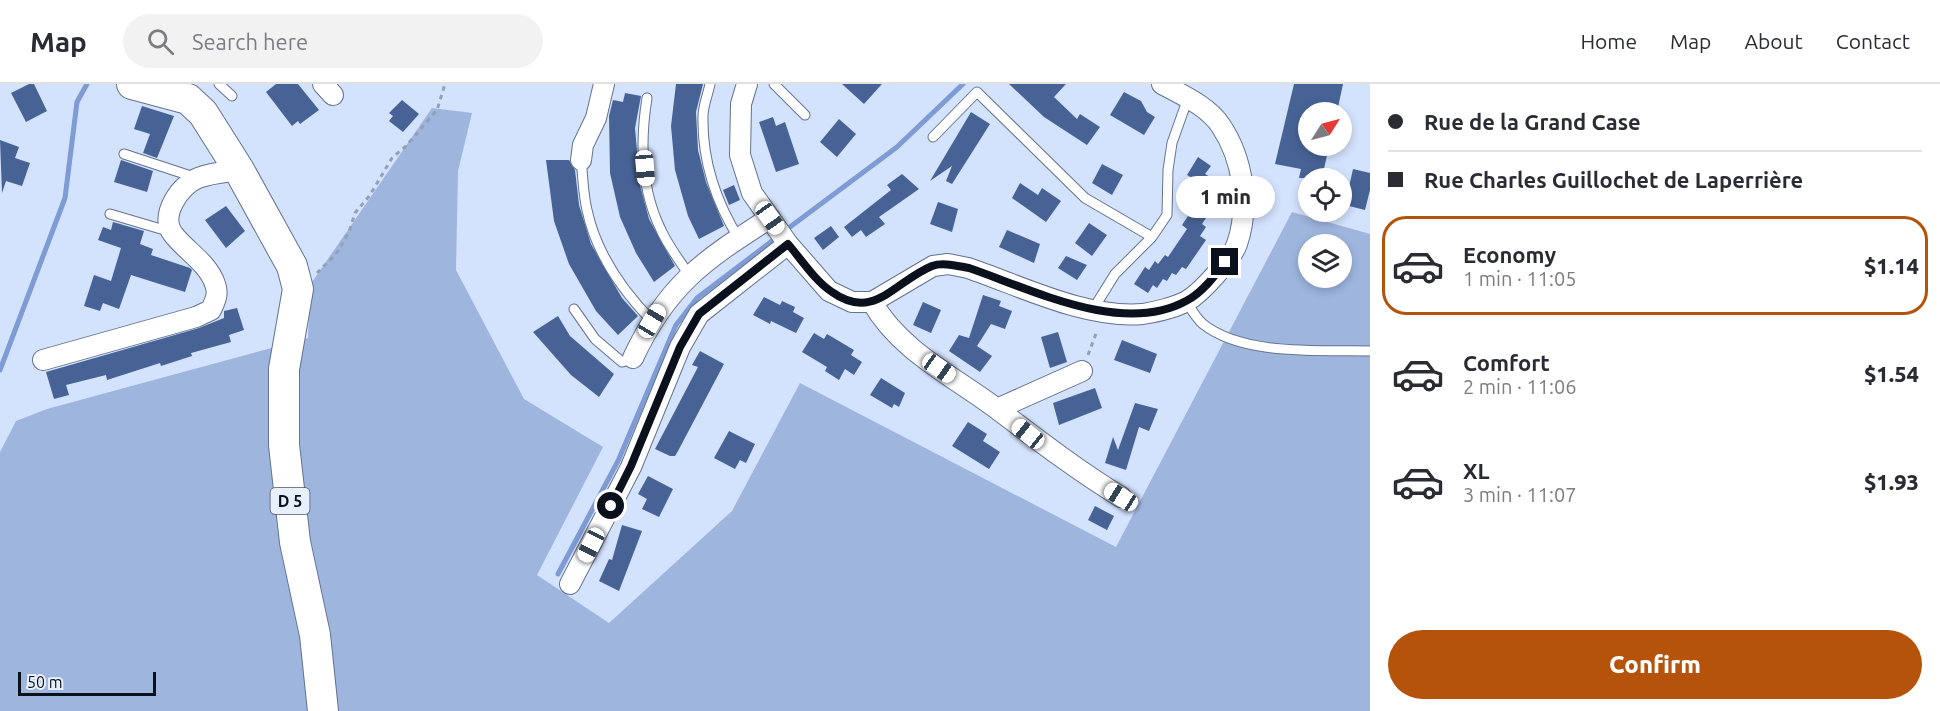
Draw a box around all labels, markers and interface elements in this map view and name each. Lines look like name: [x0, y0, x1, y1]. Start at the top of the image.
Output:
search box: [123, 14, 543, 68]
icon: search: [144, 25, 177, 58]
text: Map: [30, 26, 87, 57]
text: Search here: [192, 29, 308, 54]
text: Home: [1580, 29, 1637, 53]
text: Map: [1670, 29, 1711, 53]
text: About: [1744, 29, 1803, 53]
text: Contact: [1836, 29, 1910, 53]
north arrow: [1298, 102, 1352, 156]
map controls: [1298, 102, 1352, 288]
text: Rue de la Grand Case: [1424, 109, 1641, 134]
car: [634, 149, 656, 187]
text: Rue Charles Guillochet de Laperrière: [1424, 167, 1803, 192]
button: locate: [1298, 168, 1352, 222]
callout: 1 min: [1176, 175, 1274, 217]
text: 1 min: [1200, 185, 1251, 208]
car: [752, 198, 788, 238]
button: layers: [1298, 234, 1352, 288]
icon: car: [1391, 239, 1445, 293]
text: Economy: [1463, 242, 1556, 267]
route end: [1211, 248, 1238, 275]
text: $1.14: [1864, 253, 1919, 278]
text: 1 min · 11:05: [1463, 267, 1577, 290]
car: [635, 301, 669, 341]
icon: car: [1391, 347, 1445, 401]
car: [919, 350, 959, 386]
text: Comfort: [1463, 350, 1550, 375]
text: $1.54: [1864, 361, 1919, 386]
text: 2 min · 11:06: [1463, 375, 1577, 398]
car: [1008, 416, 1048, 452]
icon: car: [1391, 455, 1445, 509]
text: XL: [1463, 458, 1490, 483]
text: $1.93: [1864, 469, 1919, 494]
car: [1101, 480, 1141, 514]
text: 3 min · 11:07: [1463, 483, 1577, 506]
road number: D 5: [270, 488, 310, 514]
route start: [597, 492, 624, 519]
car: [575, 525, 607, 565]
button: Confirm: [1388, 630, 1922, 699]
scale bar: [18, 669, 156, 696]
text: 50 m: [27, 673, 63, 691]

